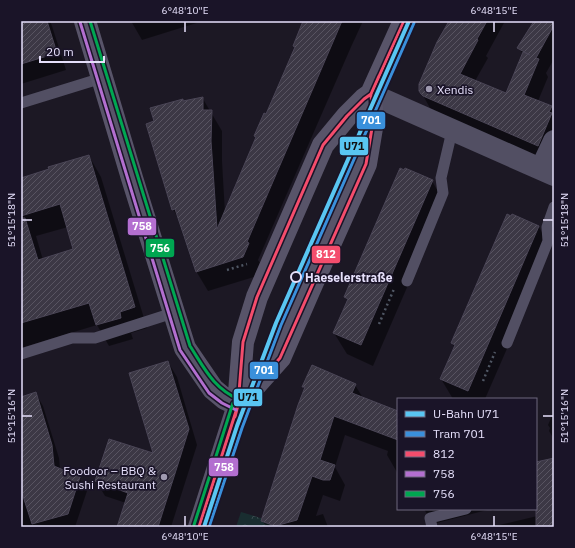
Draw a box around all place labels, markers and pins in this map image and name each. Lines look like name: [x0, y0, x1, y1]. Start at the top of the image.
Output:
place label: Xendis: [437, 82, 474, 97]
marker: Xendis: [424, 84, 434, 94]
place label: Haeselerstraße: [305, 270, 393, 285]
marker: Haeselerstraße: [290, 271, 302, 283]
place label: Foodoor – BBQ & Sushi Restaurant: [63, 463, 157, 492]
marker: Foodoor – BBQ & Sushi Restaurant: [159, 472, 169, 482]

